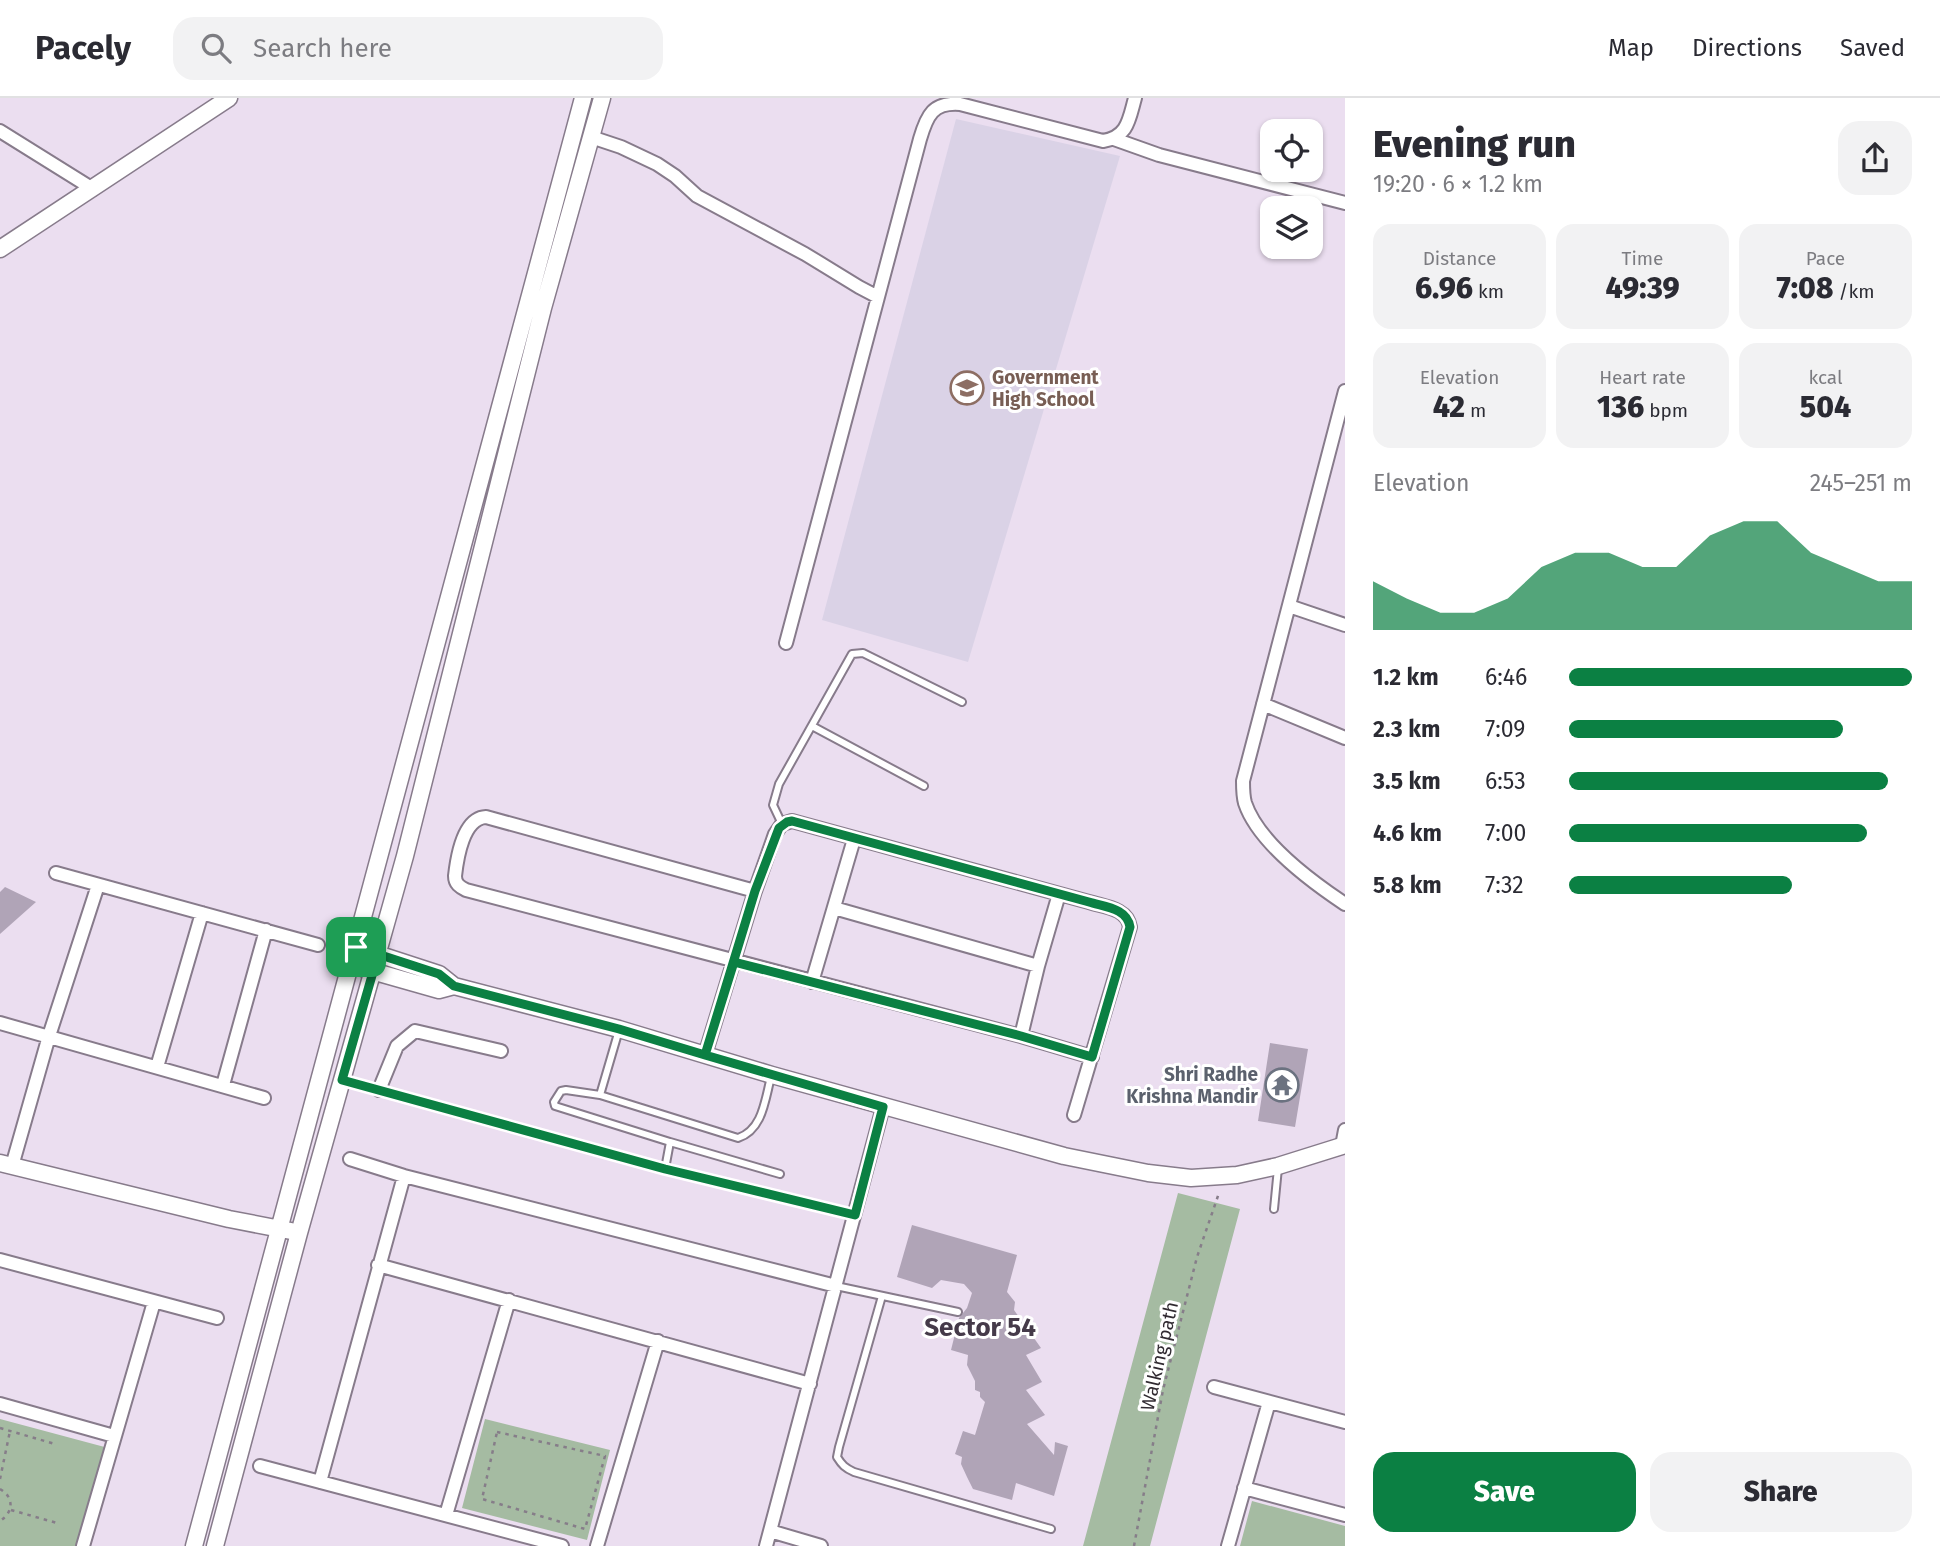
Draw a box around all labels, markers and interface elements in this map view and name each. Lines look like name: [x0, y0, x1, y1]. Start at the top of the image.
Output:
search box: [173, 17, 663, 80]
text: Pacely: [35, 28, 131, 68]
icon: search: [197, 29, 235, 67]
text: Search here: [253, 33, 392, 64]
text: Map: [1608, 34, 1654, 62]
text: Directions: [1692, 34, 1802, 62]
text: Saved: [1840, 34, 1905, 62]
map controls: [1260, 119, 1323, 259]
button: locate: [1260, 119, 1323, 182]
text: Evening run: [1373, 121, 1576, 167]
button: share: [1838, 121, 1912, 195]
text: 19:20 · 6 × 1.2 km: [1373, 170, 1543, 198]
button: layers: [1260, 196, 1323, 259]
text: Distance: [1423, 247, 1496, 270]
text: Time: [1622, 247, 1663, 270]
text: Pace: [1806, 247, 1845, 270]
text: 6.96: [1415, 270, 1473, 306]
text: 49:39: [1605, 270, 1680, 306]
text: 7:08: [1777, 270, 1834, 306]
text: km: [1473, 280, 1504, 303]
text: /km: [1834, 280, 1874, 303]
place label: Government High School: [992, 366, 1099, 411]
text: Elevation: [1420, 366, 1499, 389]
text: Heart rate: [1599, 366, 1686, 389]
text: kcal: [1808, 366, 1843, 389]
school or university icon: Government High School: [948, 369, 986, 407]
text: 42: [1433, 389, 1465, 425]
text: 136: [1597, 389, 1644, 425]
text: 504: [1800, 389, 1851, 425]
text: m: [1465, 399, 1486, 422]
text: bpm: [1644, 399, 1688, 422]
text: Elevation: [1373, 469, 1469, 497]
text: 245–251 m: [1810, 469, 1912, 497]
text: 1.2 km: [1373, 663, 1439, 691]
text: 6:46: [1485, 663, 1527, 691]
text: 2.3 km: [1373, 715, 1440, 743]
text: 7:09: [1485, 715, 1525, 743]
text: 3.5 km: [1373, 767, 1441, 795]
text: 6:53: [1485, 767, 1526, 795]
text: 4.6 km: [1373, 819, 1442, 847]
text: 7:00: [1485, 819, 1526, 847]
text: 5.8 km: [1373, 871, 1442, 899]
text: 7:32: [1485, 871, 1524, 899]
pin: [326, 917, 386, 977]
icon: arrive: [337, 928, 375, 966]
place label: Shri Radhe Krishna Mandir: [1126, 1063, 1258, 1108]
temple icon: Shri Radhe Krishna Mandir: [1263, 1066, 1301, 1104]
street label: Walking path: [1136, 1299, 1183, 1413]
district label: Sector 54: [924, 1312, 1036, 1343]
button: Save: [1373, 1452, 1636, 1532]
button: Share: [1650, 1452, 1912, 1532]

